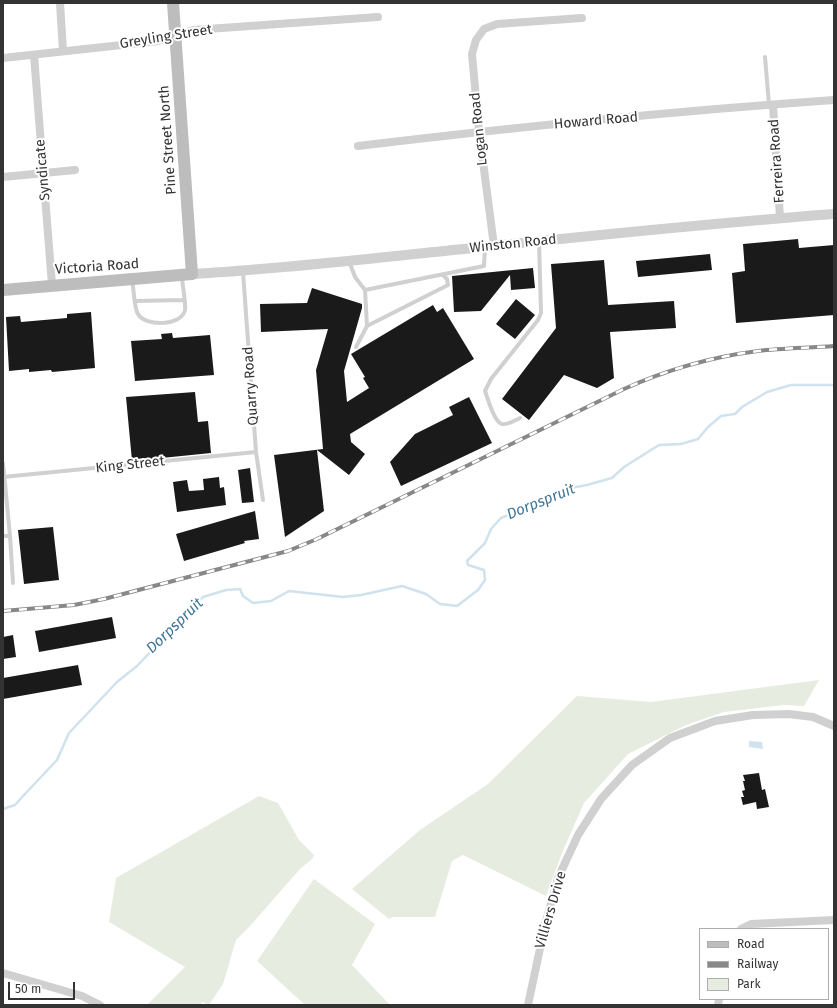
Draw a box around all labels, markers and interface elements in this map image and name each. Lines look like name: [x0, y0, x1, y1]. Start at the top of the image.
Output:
street label: Greyling Street: [119, 21, 213, 53]
street label: Pine Street North: [156, 85, 180, 195]
street label: Logan Road: [467, 92, 491, 166]
street label: Howard Road: [553, 109, 639, 133]
street label: Ferreira Road: [766, 118, 788, 204]
street label: Syndicate: [32, 139, 54, 201]
street label: Winston Road: [469, 231, 557, 257]
street label: Victoria Road: [54, 256, 140, 278]
street label: Quarry Road: [240, 346, 262, 426]
street label: King Street: [95, 453, 165, 477]
water label: Dorpspruit: [504, 480, 578, 524]
water label: Dorpspruit: [143, 594, 207, 658]
street label: Villiers Drive: [532, 869, 570, 951]
legend: [699, 928, 829, 1000]
text: Road: [737, 937, 765, 951]
text: Railway: [737, 957, 778, 971]
scale bar: [10, 974, 77, 1000]
text: Park: [737, 977, 761, 991]
text: 50 m: [15, 982, 41, 996]

